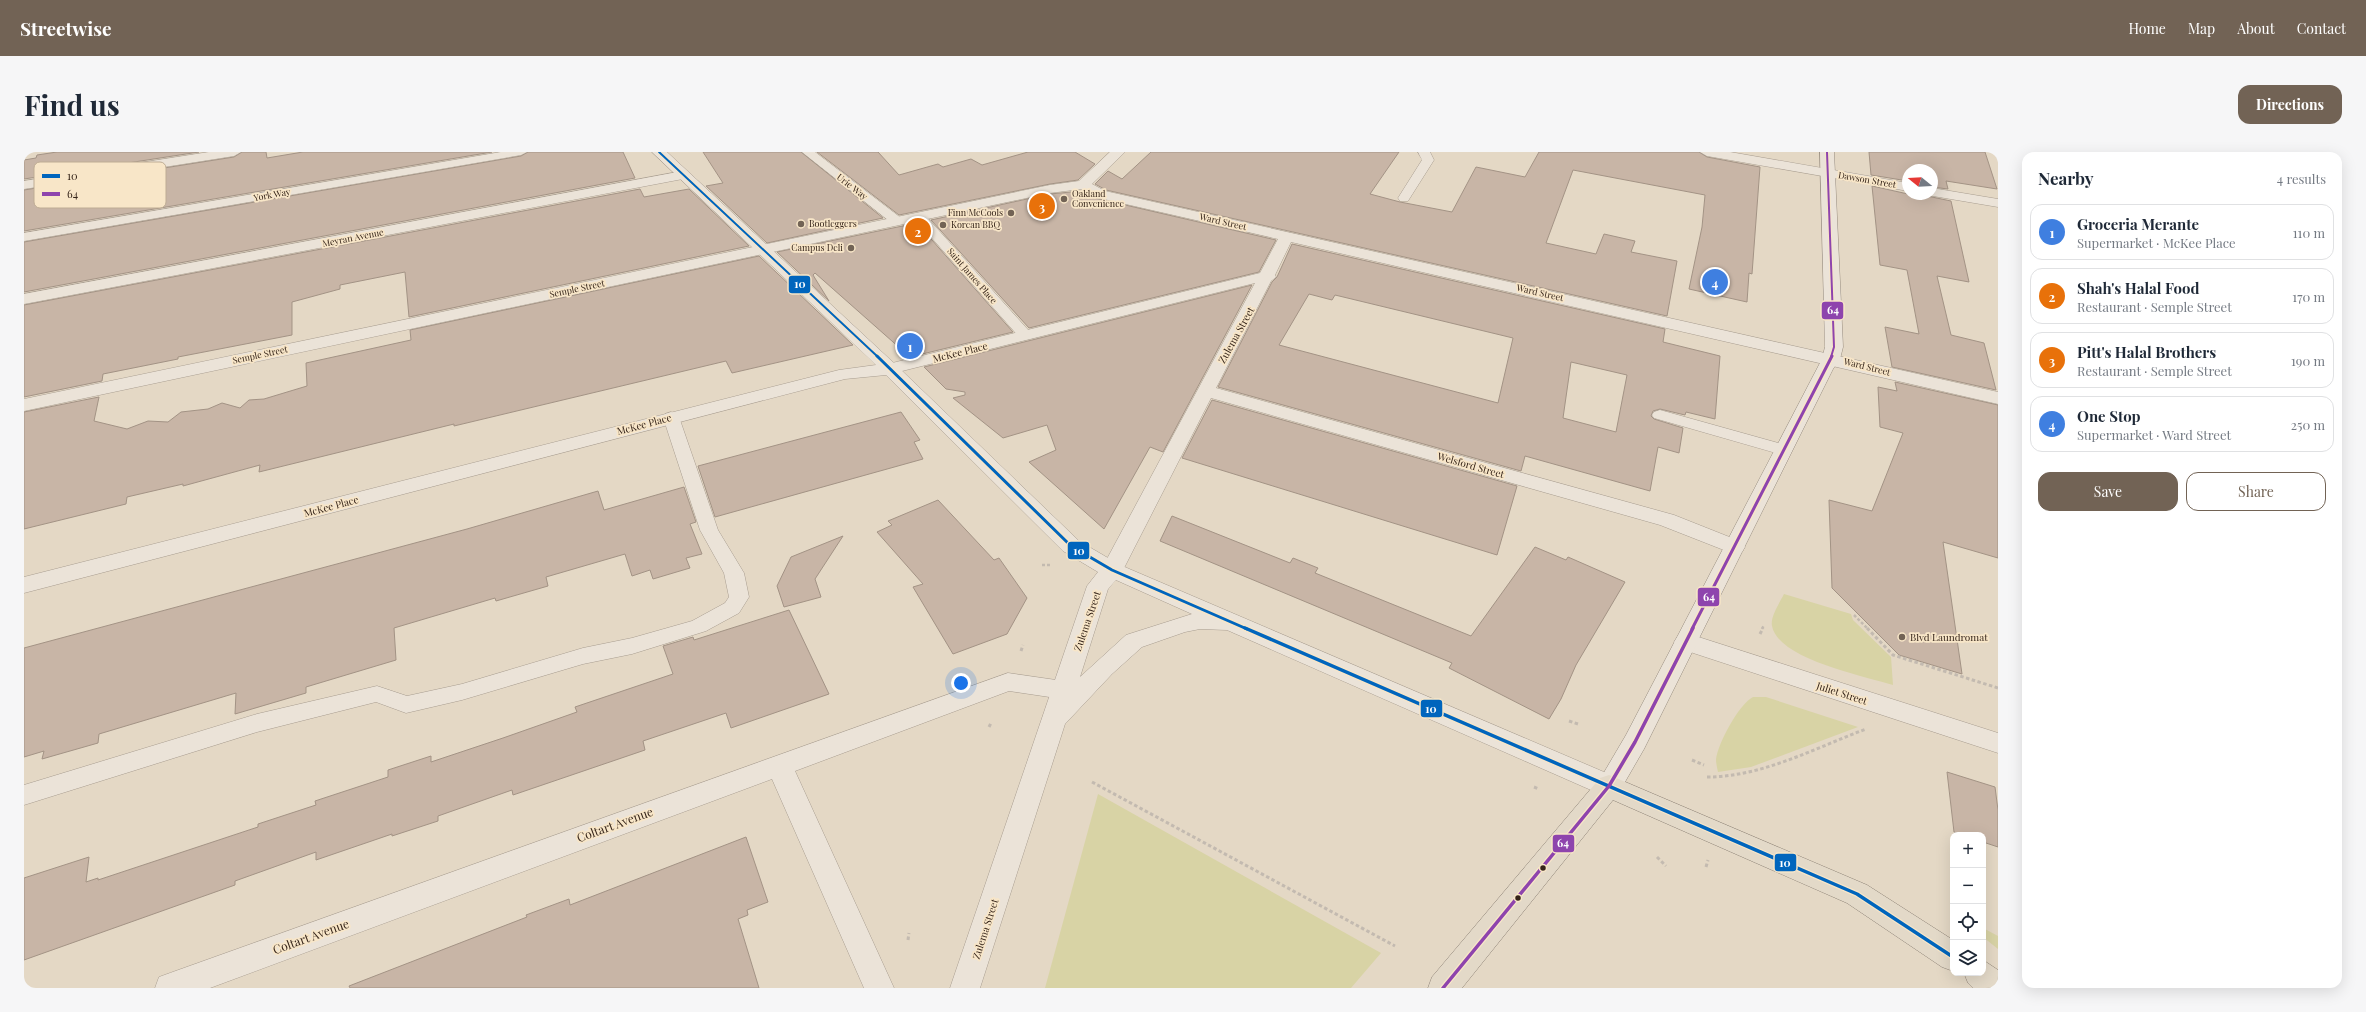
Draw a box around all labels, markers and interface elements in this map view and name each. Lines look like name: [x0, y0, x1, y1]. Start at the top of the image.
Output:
text: Streetwise: [20, 15, 112, 41]
text: Home: [2128, 19, 2166, 38]
text: Map: [2188, 19, 2215, 38]
text: About: [2237, 19, 2275, 38]
text: Contact: [2297, 19, 2346, 38]
button: Directions: [2238, 85, 2342, 124]
text: Find us: [24, 86, 120, 123]
legend: [34, 162, 166, 208]
north arrow: [1902, 164, 1938, 200]
text: Nearby: [2038, 167, 2093, 189]
text: 10: [67, 168, 78, 183]
street label: Dawson Street: [1837, 168, 1898, 190]
street label: Urie Way: [835, 170, 871, 202]
text: 4 results: [2277, 170, 2326, 187]
street label: York Way: [252, 185, 292, 203]
text: 64: [67, 186, 79, 201]
place label: Oakland Convenience: [1072, 187, 1125, 209]
pin: 3: [1029, 191, 1055, 221]
marker: Oakland Convenience: [1059, 194, 1069, 204]
place label: Finn McCools: [948, 206, 1003, 218]
marker: Finn McCools: [1006, 208, 1016, 218]
street label: Ward Street: [1198, 210, 1249, 232]
text: Groceria Merante: [2077, 214, 2199, 234]
pin: 2: [905, 216, 931, 246]
place label: Bootleggers: [809, 217, 857, 229]
place label: Korean BBQ: [951, 218, 1000, 230]
marker: Bootleggers: [796, 219, 806, 229]
marker: Korean BBQ: [938, 220, 948, 230]
text: 1: [2050, 224, 2054, 241]
text: 110 m: [2293, 224, 2325, 241]
street label: Meyran Avenue: [321, 225, 385, 249]
text: Supermarket · McKee Place: [2077, 234, 2236, 251]
place label: Campus Deli: [791, 241, 843, 253]
marker: Campus Deli: [846, 243, 856, 253]
street label: Saint James Place: [945, 245, 1000, 306]
pin: 4: [1702, 267, 1728, 297]
line badge: 10: [788, 275, 811, 294]
street label: Semple Street: [548, 276, 606, 300]
text: 10: [794, 276, 806, 291]
text: Shah's Halal Food: [2077, 278, 2199, 298]
street label: Ward Street: [1515, 281, 1566, 303]
text: 2: [2049, 288, 2055, 305]
text: 170 m: [2292, 288, 2325, 305]
text: Restaurant · Semple Street: [2077, 298, 2232, 315]
line badge: 64: [1821, 301, 1844, 320]
text: 64: [1827, 302, 1839, 317]
street label: Zulema Street: [1215, 304, 1258, 366]
pin: 1: [897, 331, 923, 361]
street label: McKee Place: [931, 338, 989, 366]
street label: Semple Street: [231, 342, 289, 366]
text: Pitt's Halal Brothers: [2077, 342, 2216, 362]
text: 3: [2049, 352, 2055, 369]
text: 190 m: [2291, 352, 2325, 369]
street label: Ward Street: [1842, 354, 1893, 378]
text: Restaurant · Semple Street: [2077, 362, 2232, 379]
text: One Stop: [2077, 406, 2141, 426]
street label: McKee Place: [615, 410, 673, 438]
text: 4: [2049, 416, 2055, 433]
text: 250 m: [2291, 416, 2325, 433]
text: Supermarket · Ward Street: [2077, 426, 2231, 443]
street label: Welsford Street: [1435, 449, 1506, 481]
button: Save: [2038, 472, 2178, 511]
button: Share: [2186, 472, 2326, 511]
street label: McKee Place: [302, 492, 360, 520]
line badge: 10: [1067, 541, 1090, 560]
text: 10: [1073, 543, 1085, 558]
line badge: 64: [1697, 587, 1720, 607]
street label: Zulema Street: [1070, 589, 1104, 653]
text: 64: [1703, 589, 1715, 604]
place label: Blvd Laundromat: [1910, 630, 1988, 644]
marker: Blvd Laundromat: [1897, 632, 1907, 642]
your location: [951, 673, 971, 693]
street label: Juliet Street: [1814, 678, 1870, 708]
line badge: 10: [1420, 699, 1443, 718]
text: 10: [1425, 701, 1437, 716]
street label: Coltart Avenue: [574, 803, 655, 845]
map controls: [1950, 832, 1986, 976]
button: +: [1950, 832, 1986, 868]
line badge: 64: [1552, 834, 1575, 853]
text: 64: [1557, 835, 1569, 850]
line badge: 10: [1774, 853, 1797, 872]
text: 10: [1779, 855, 1791, 870]
unlabelled marker: [1538, 863, 1548, 873]
button: −: [1950, 868, 1986, 904]
unlabelled marker: [1513, 893, 1523, 903]
street label: Zulema Street: [969, 897, 1001, 961]
button: locate: [1950, 904, 1986, 940]
street label: Coltart Avenue: [270, 915, 351, 957]
button: layers: [1950, 940, 1986, 976]

